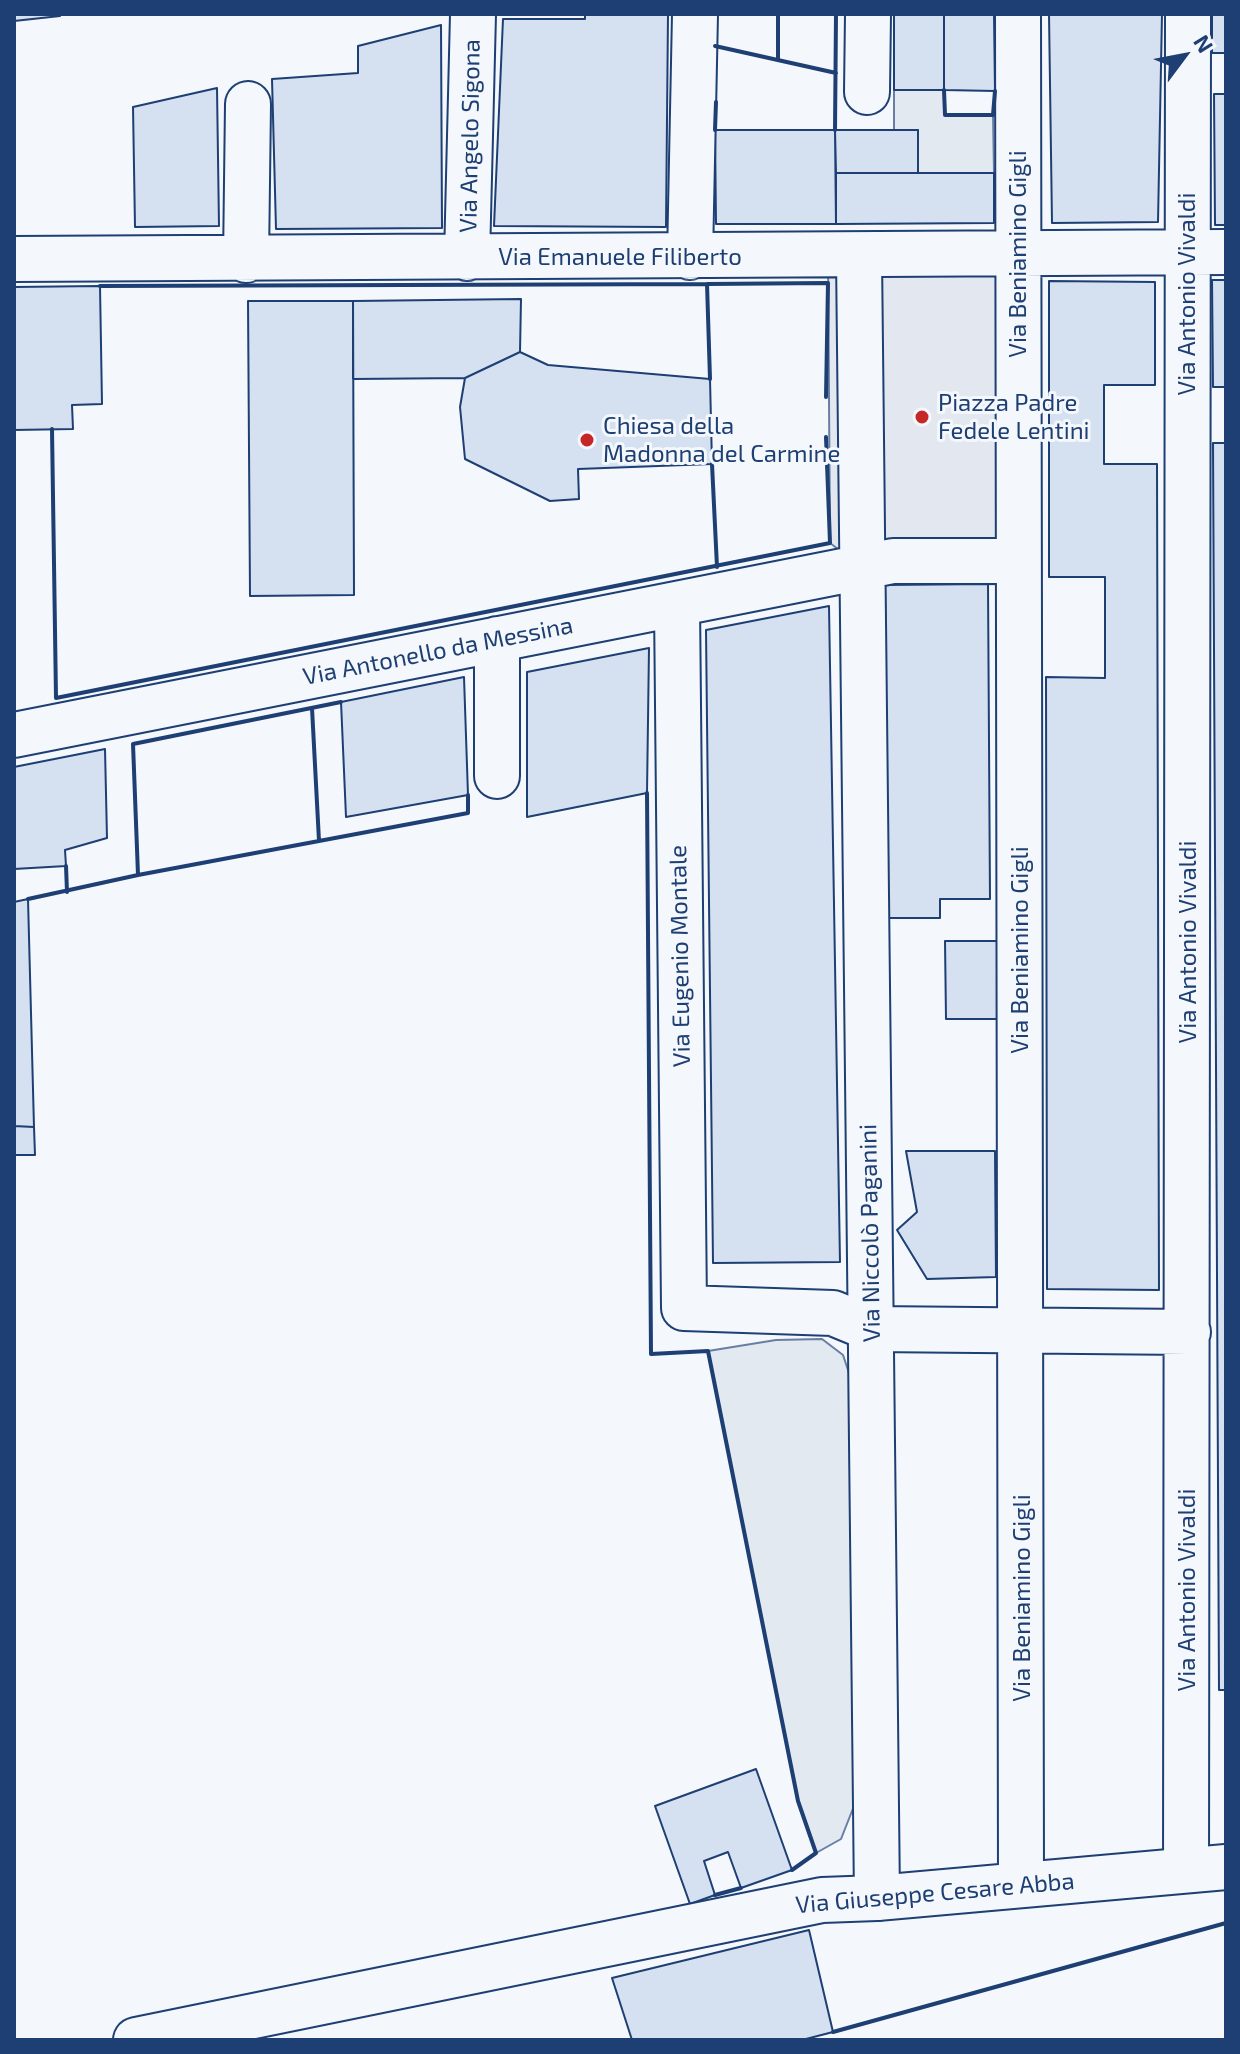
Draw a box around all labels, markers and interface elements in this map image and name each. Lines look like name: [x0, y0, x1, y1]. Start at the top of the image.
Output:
north arrow: [1144, 16, 1224, 96]
text: N: [1189, 30, 1220, 57]
street label: Via Angelo Sigona: [454, 39, 486, 233]
street label: Via Beniamino Gigli: [1004, 150, 1032, 358]
street label: Via Antonio Vivaldi: [1173, 193, 1201, 395]
street label: Via Emanuele Filiberto: [498, 243, 742, 271]
place label: Piazza Padre Fedele Lentini: [938, 389, 1090, 445]
marker: Piazza Padre Fedele Lentini: [913, 408, 931, 426]
place label: Chiesa della Madonna del Carmine: [603, 412, 840, 468]
marker: Chiesa della Madonna del Carmine: [578, 431, 596, 449]
street label: Via Antonello da Messina: [301, 611, 575, 691]
street label: Via Antonio Vivaldi: [1174, 841, 1202, 1043]
street label: Via Eugenio Montale: [664, 845, 696, 1067]
street label: Via Beniamino Gigli: [1006, 846, 1034, 1054]
street label: Via Niccolò Paganini: [854, 1124, 886, 1342]
street label: Via Antonio Vivaldi: [1173, 1489, 1201, 1691]
street label: Via Beniamino Gigli: [1008, 1494, 1036, 1702]
street label: Via Giuseppe Cesare Abba: [794, 1866, 1076, 1920]

